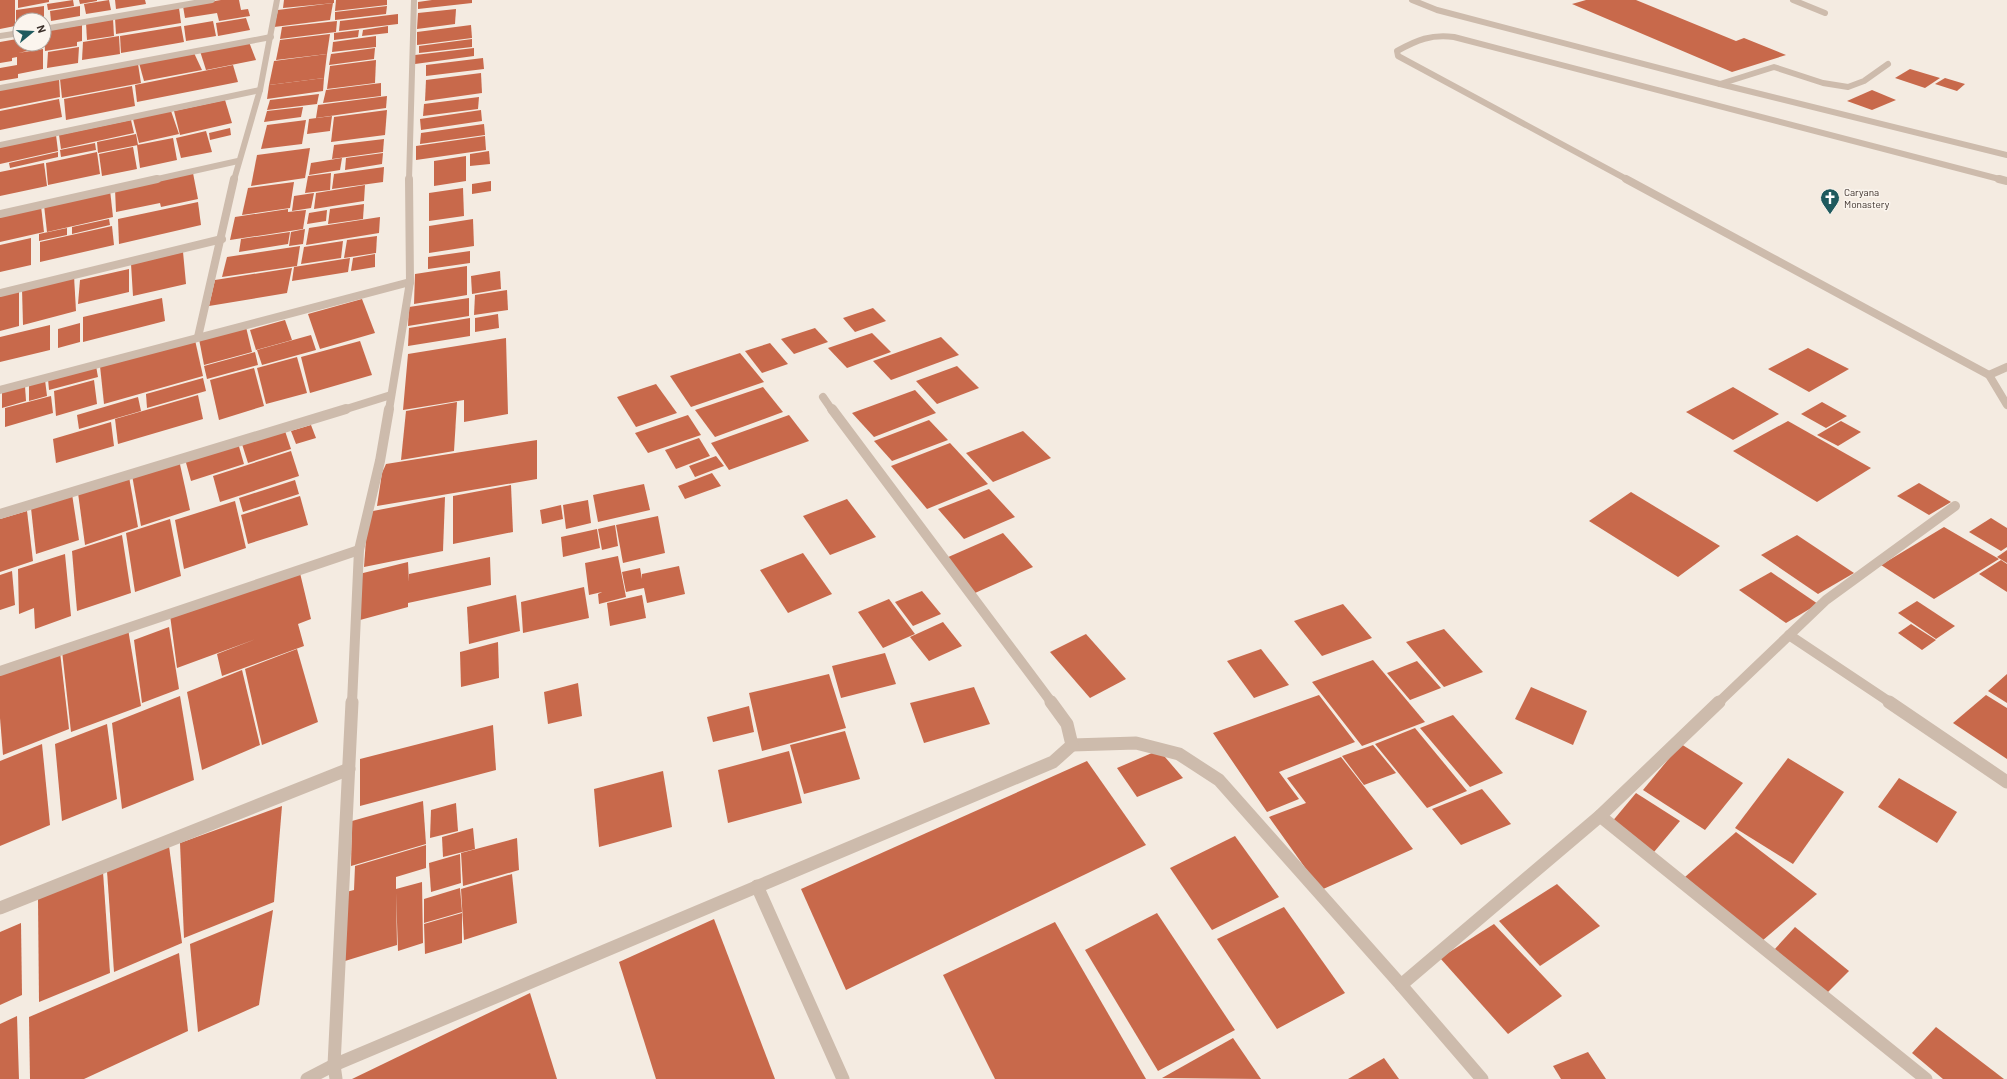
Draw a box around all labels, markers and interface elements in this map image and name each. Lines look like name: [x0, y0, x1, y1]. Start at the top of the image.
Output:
north arrow: [12, 12, 52, 52]
text: N: [35, 23, 49, 34]
place label: Caryana Monastery: [1844, 186, 1890, 210]
church icon: Caryana Monastery: [1819, 187, 1841, 215]

